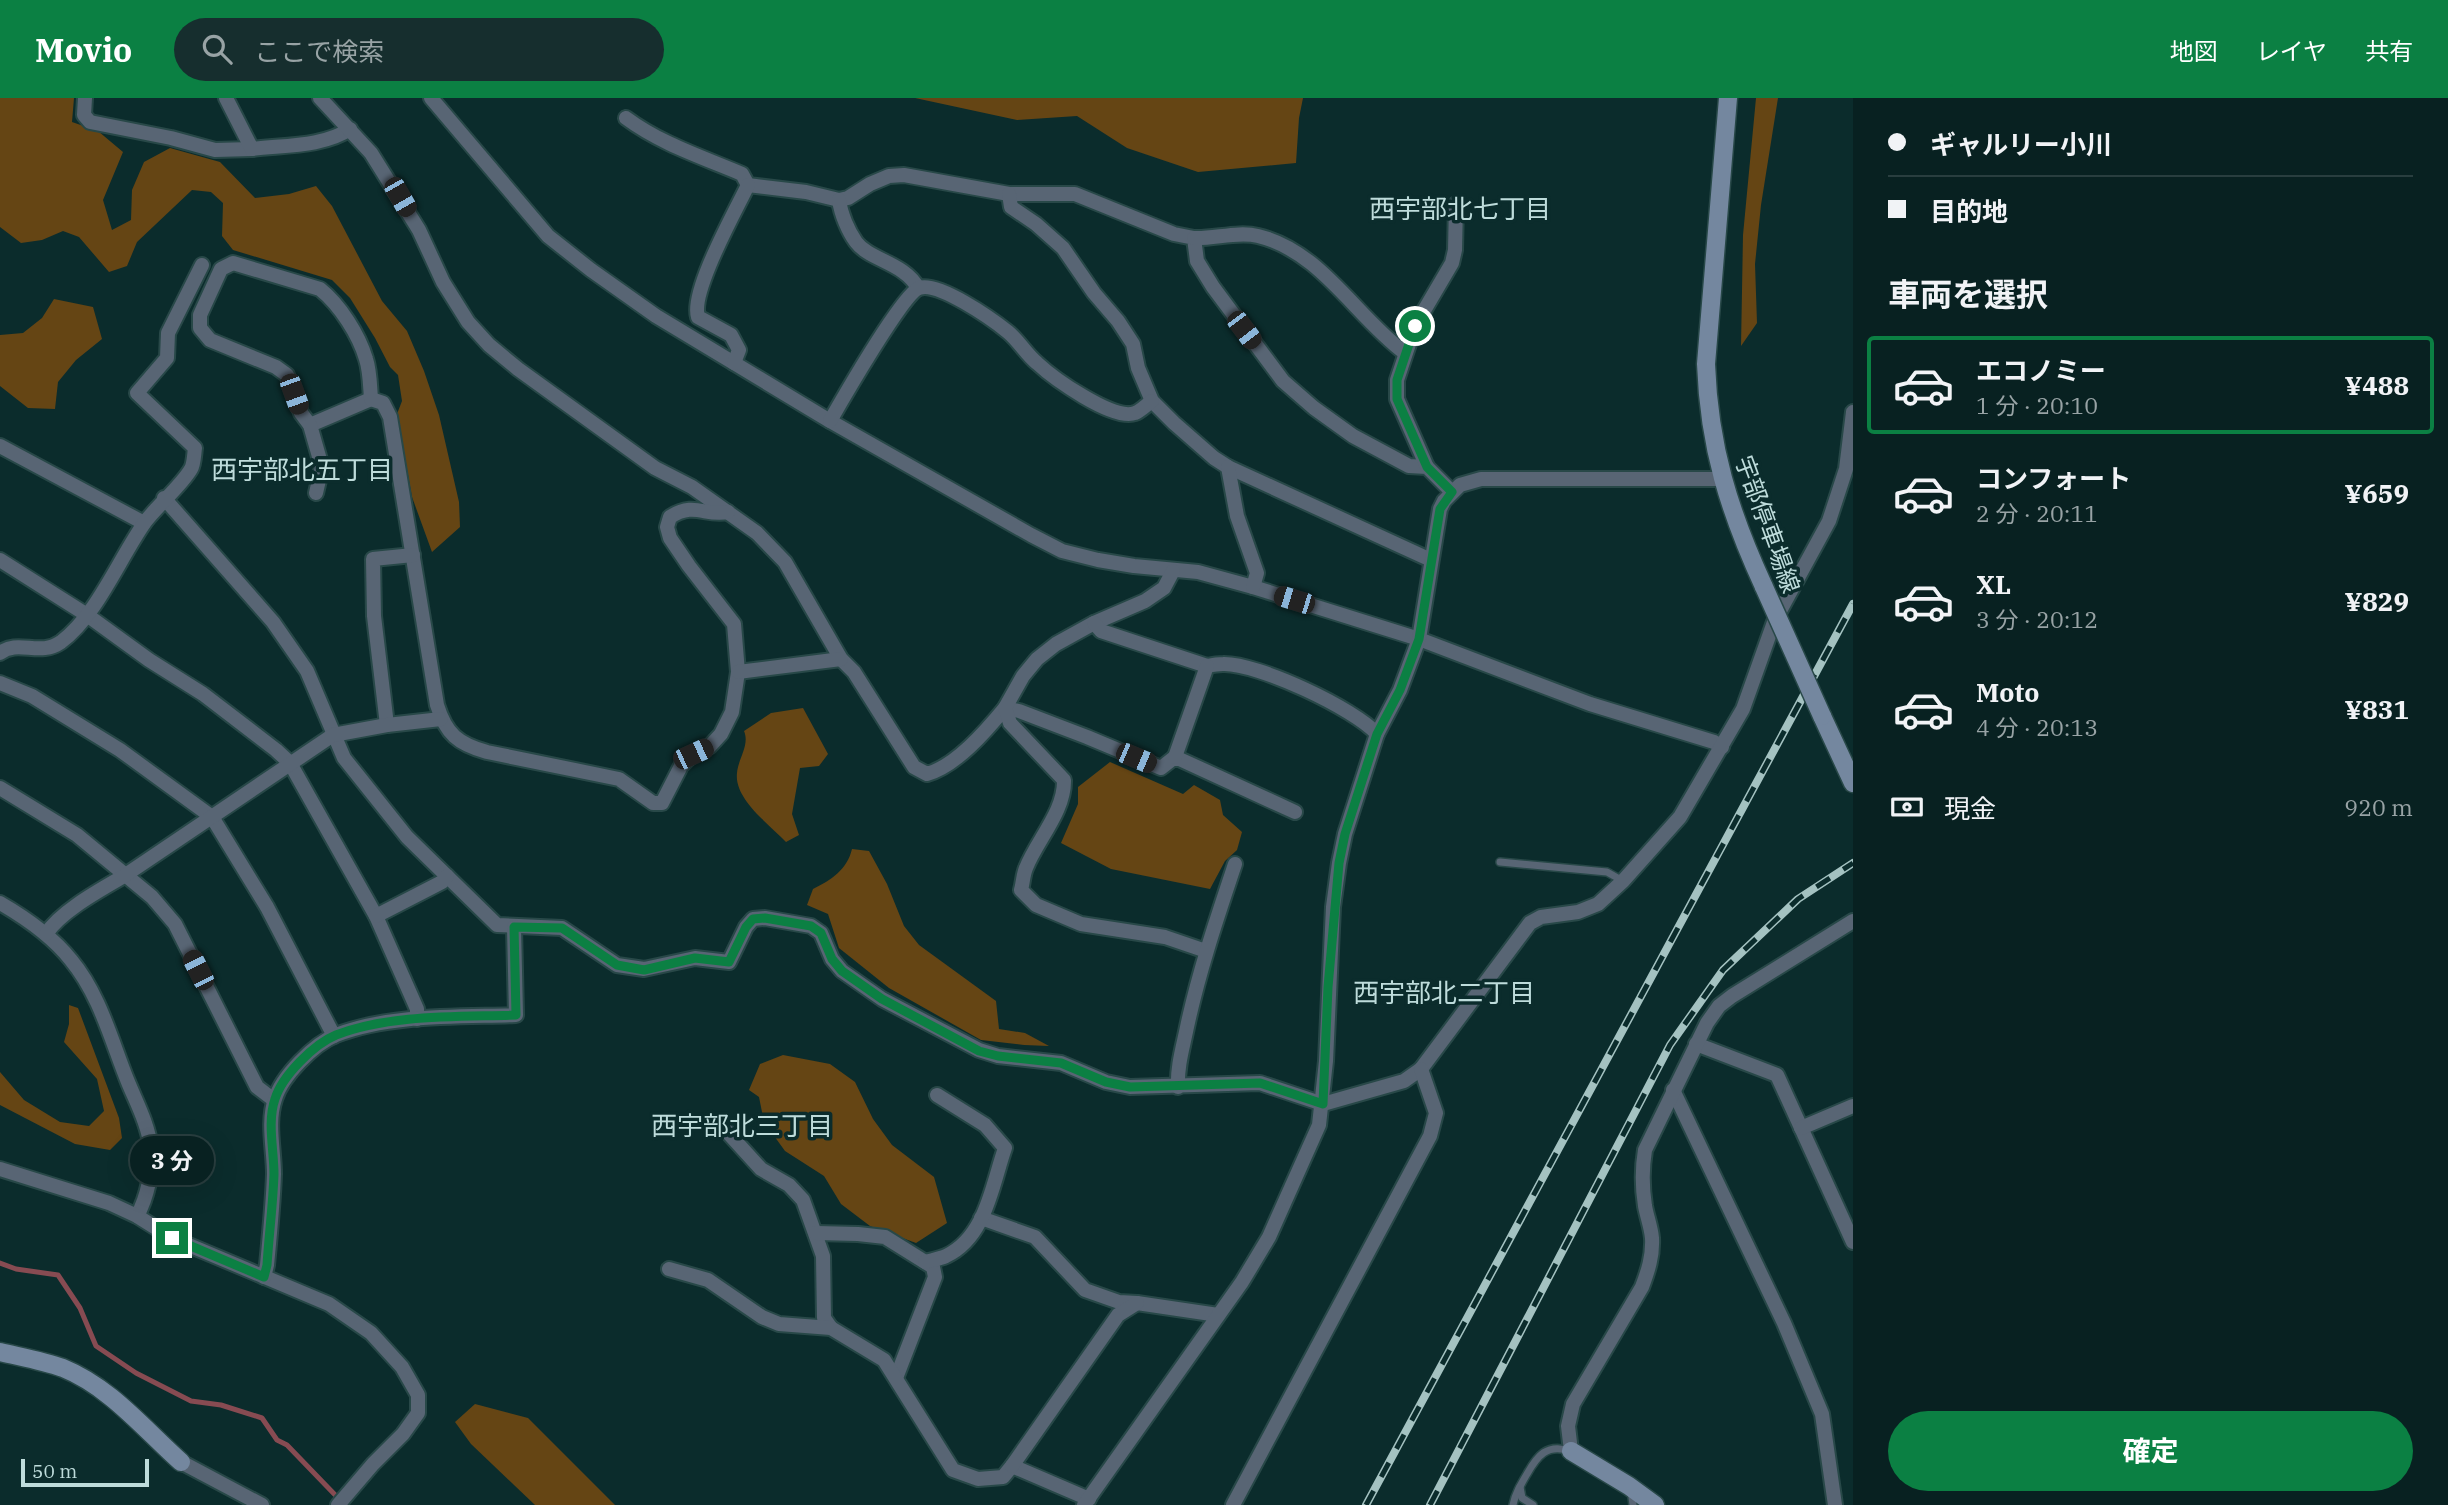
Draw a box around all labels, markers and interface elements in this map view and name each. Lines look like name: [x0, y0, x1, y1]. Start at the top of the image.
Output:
search box: [174, 18, 664, 81]
text: Movio: [35, 28, 132, 71]
icon: search: [198, 30, 236, 68]
text: ここで検索: [254, 34, 384, 68]
text: 地図: [2170, 35, 2218, 67]
text: レイヤ: [2256, 35, 2327, 67]
text: 共有: [2365, 35, 2413, 67]
text: ギャルリー小川: [1930, 127, 2112, 161]
car: [381, 174, 420, 220]
district label: 西宇部北七丁目: [1369, 191, 1551, 225]
text: 目的地: [1930, 194, 2008, 228]
text: 車両を選択: [1888, 273, 2048, 315]
car: [1223, 307, 1266, 353]
route start: [1399, 310, 1431, 342]
text: エコノミー: [1976, 353, 2106, 387]
icon: car: [1892, 354, 1955, 417]
text: ¥488: [2344, 368, 2409, 402]
car: [277, 371, 312, 417]
text: 1 分 · 20:10: [1976, 390, 2098, 420]
street label: 宇部停車場線: [1728, 451, 1808, 597]
district label: 西宇部北五丁目: [211, 452, 393, 486]
text: コンフォート: [1976, 461, 2131, 495]
icon: car: [1892, 462, 1955, 525]
text: ¥659: [2344, 476, 2409, 510]
text: 2 分 · 20:11: [1976, 498, 2098, 528]
text: XL: [1976, 567, 2011, 601]
icon: car: [1892, 570, 1955, 633]
car: [1271, 584, 1318, 616]
text: ¥829: [2344, 584, 2409, 618]
text: 3 分 · 20:12: [1976, 604, 2098, 634]
text: Moto: [1976, 675, 2039, 709]
icon: car: [1892, 678, 1955, 741]
text: ¥831: [2344, 692, 2409, 726]
text: 4 分 · 20:13: [1976, 712, 2098, 742]
car: [670, 736, 717, 772]
car: [1113, 740, 1160, 776]
icon: cash: [1888, 788, 1926, 826]
text: 現金: [1944, 791, 1996, 825]
text: 920 m: [2344, 792, 2413, 822]
car: [180, 947, 217, 993]
district label: 西宇部北二丁目: [1353, 975, 1535, 1009]
district label: 西宇部北三丁目: [651, 1108, 833, 1142]
callout: 3 分: [130, 1136, 214, 1186]
text: 3 分: [151, 1145, 193, 1175]
route end: [156, 1222, 188, 1254]
button: 確定: [1888, 1411, 2413, 1491]
scale bar: [21, 1456, 149, 1488]
text: 50 m: [32, 1459, 77, 1483]

